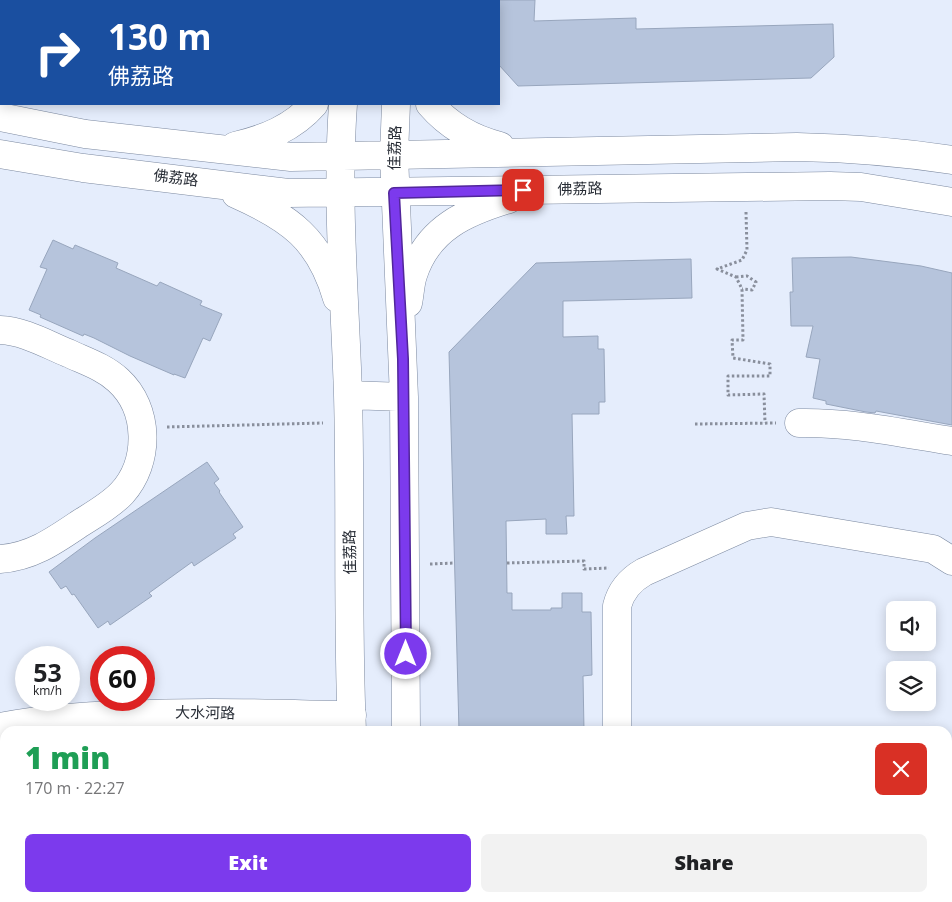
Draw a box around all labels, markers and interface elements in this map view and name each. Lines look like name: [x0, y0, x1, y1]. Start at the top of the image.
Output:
text: 130 m: [108, 13, 212, 60]
icon: right: [25, 20, 90, 85]
text: 佛荔路: [108, 60, 174, 90]
street label: 佳荔路: [384, 125, 404, 171]
street label: 佛荔路: [153, 164, 200, 190]
pin: [502, 169, 544, 211]
icon: arrive: [509, 176, 537, 204]
street label: 佛荔路: [557, 178, 603, 198]
street label: 佳荔路: [339, 529, 359, 575]
map controls: [886, 601, 936, 711]
button: sound: [886, 601, 936, 651]
position arrow: [379, 627, 431, 679]
speed limit sign: 60: [90, 646, 155, 711]
text: 53: [33, 655, 62, 689]
button: layers: [886, 661, 936, 711]
text: km/h: [33, 682, 62, 699]
street label: 大水河路: [175, 701, 235, 723]
text: 1 min: [25, 737, 110, 778]
button: close: [875, 743, 927, 795]
text: 170 m · 22:27: [25, 777, 125, 799]
button: Exit: [25, 834, 471, 892]
button: Share: [481, 834, 927, 892]

